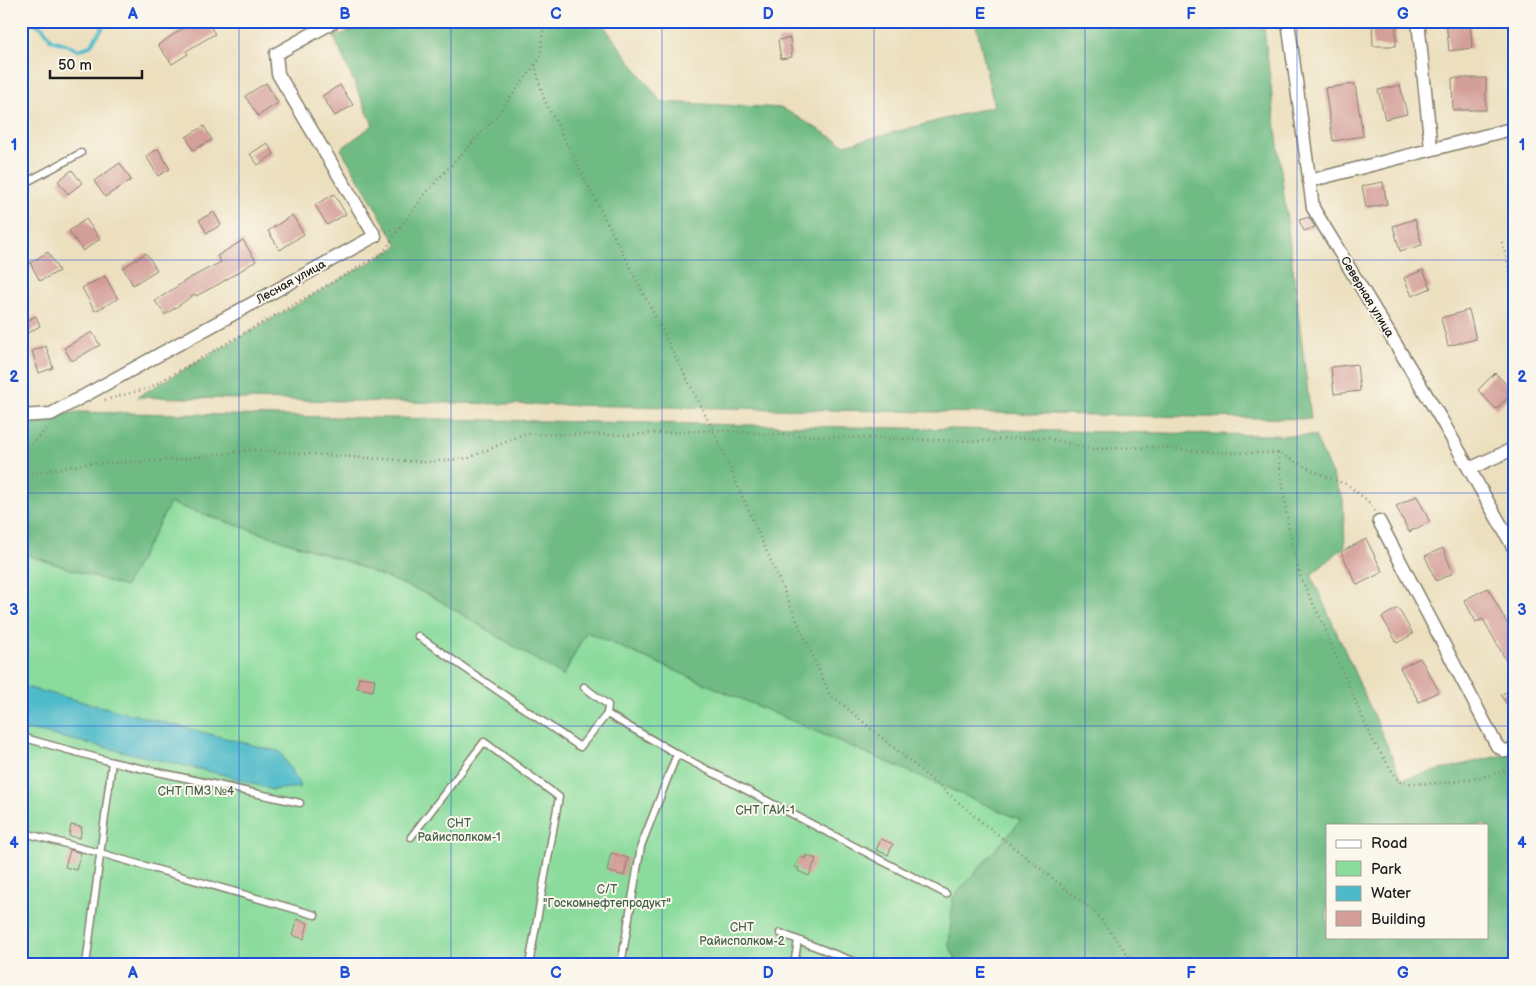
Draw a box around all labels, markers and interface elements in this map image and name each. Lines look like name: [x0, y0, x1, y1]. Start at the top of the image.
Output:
text: A: [127, 5, 138, 24]
text: B: [339, 5, 351, 24]
text: C: [550, 5, 562, 24]
text: D: [762, 5, 774, 24]
text: E: [975, 5, 985, 24]
text: F: [1186, 5, 1196, 24]
text: G: [1397, 5, 1409, 24]
scale bar: [50, 48, 142, 80]
text: 50 m: [58, 56, 92, 75]
text: 1: [11, 136, 17, 155]
text: 1: [1519, 136, 1525, 155]
street label: Северная улица: [1337, 254, 1397, 340]
street label: Лесная улица: [253, 257, 328, 308]
text: 2: [9, 368, 19, 387]
text: 2: [1517, 368, 1527, 387]
text: 3: [9, 601, 19, 620]
text: 3: [1517, 601, 1527, 620]
park label: СНТ ПМЗ №4: [158, 784, 235, 799]
park label: СНТ ГАИ-1: [735, 803, 795, 818]
park label: СНТ Райисполком-1: [417, 816, 501, 845]
legend: [1326, 824, 1488, 938]
text: 4: [9, 834, 19, 853]
text: Road: [1371, 834, 1407, 853]
text: 4: [1517, 834, 1527, 853]
text: Park: [1371, 860, 1402, 879]
park label: С/Т "Госкомнефтепродукт": [543, 882, 671, 911]
text: Water: [1371, 884, 1411, 903]
text: Building: [1371, 910, 1426, 929]
park label: СНТ Райисполком-2: [699, 920, 785, 949]
text: A: [127, 964, 138, 983]
text: B: [339, 964, 351, 983]
text: C: [550, 964, 562, 983]
text: D: [762, 964, 774, 983]
text: E: [975, 964, 985, 983]
text: F: [1186, 964, 1196, 983]
text: G: [1397, 964, 1409, 983]

